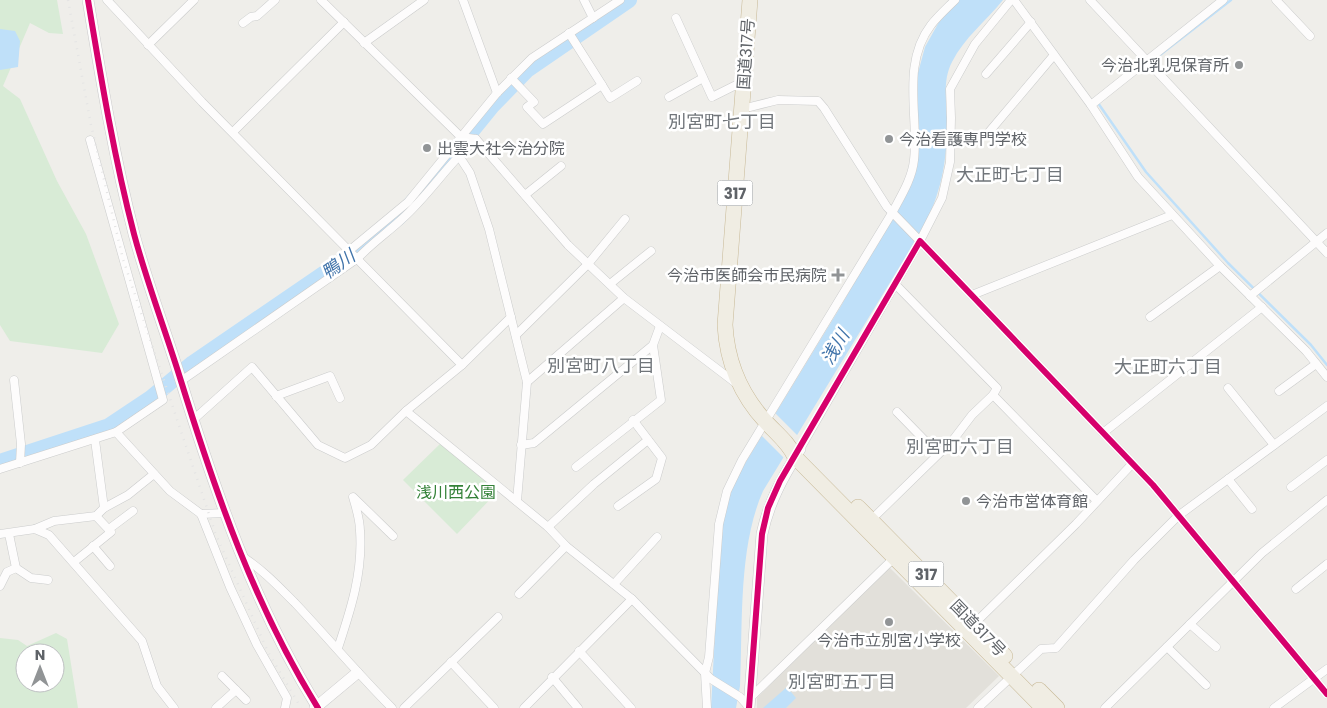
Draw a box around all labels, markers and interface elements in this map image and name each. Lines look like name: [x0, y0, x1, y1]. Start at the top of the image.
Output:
street label: 国道317号: [732, 18, 760, 90]
place label: 今治北乳児保育所: [1101, 54, 1229, 77]
marker: 今治北乳児保育所: [1233, 59, 1245, 71]
district label: 別宮町七丁目: [668, 109, 776, 134]
place label: 今治看護専門学校: [899, 128, 1027, 151]
marker: 今治看護専門学校: [883, 133, 895, 145]
place label: 出雲大社今治分院: [437, 137, 565, 160]
marker: 出雲大社今治分院: [421, 142, 433, 154]
district label: 大正町七丁目: [956, 162, 1064, 187]
road number: 317: [718, 180, 752, 206]
water label: 鴨川: [316, 242, 362, 285]
place label: 今治市医師会市民病院: [667, 264, 827, 287]
marker: 今治市医師会市民病院: [831, 268, 845, 282]
water label: 浅川: [815, 323, 856, 369]
district label: 別宮町八丁目: [547, 353, 655, 378]
district label: 大正町六丁目: [1114, 354, 1222, 379]
district label: 別宮町六丁目: [906, 434, 1014, 459]
park label: 浅川西公園: [416, 481, 496, 504]
place label: 今治市営体育館: [976, 490, 1088, 513]
marker: 今治市営体育館: [960, 495, 972, 507]
road number: 317: [908, 562, 944, 586]
street label: 国道317号: [945, 594, 1011, 662]
marker: 今治市立別宮小学校: [883, 616, 895, 628]
place label: 今治市立別宮小学校: [817, 629, 961, 652]
north arrow: [15, 643, 65, 693]
text: N: [35, 645, 45, 665]
district label: 別宮町五丁目: [788, 669, 896, 694]

